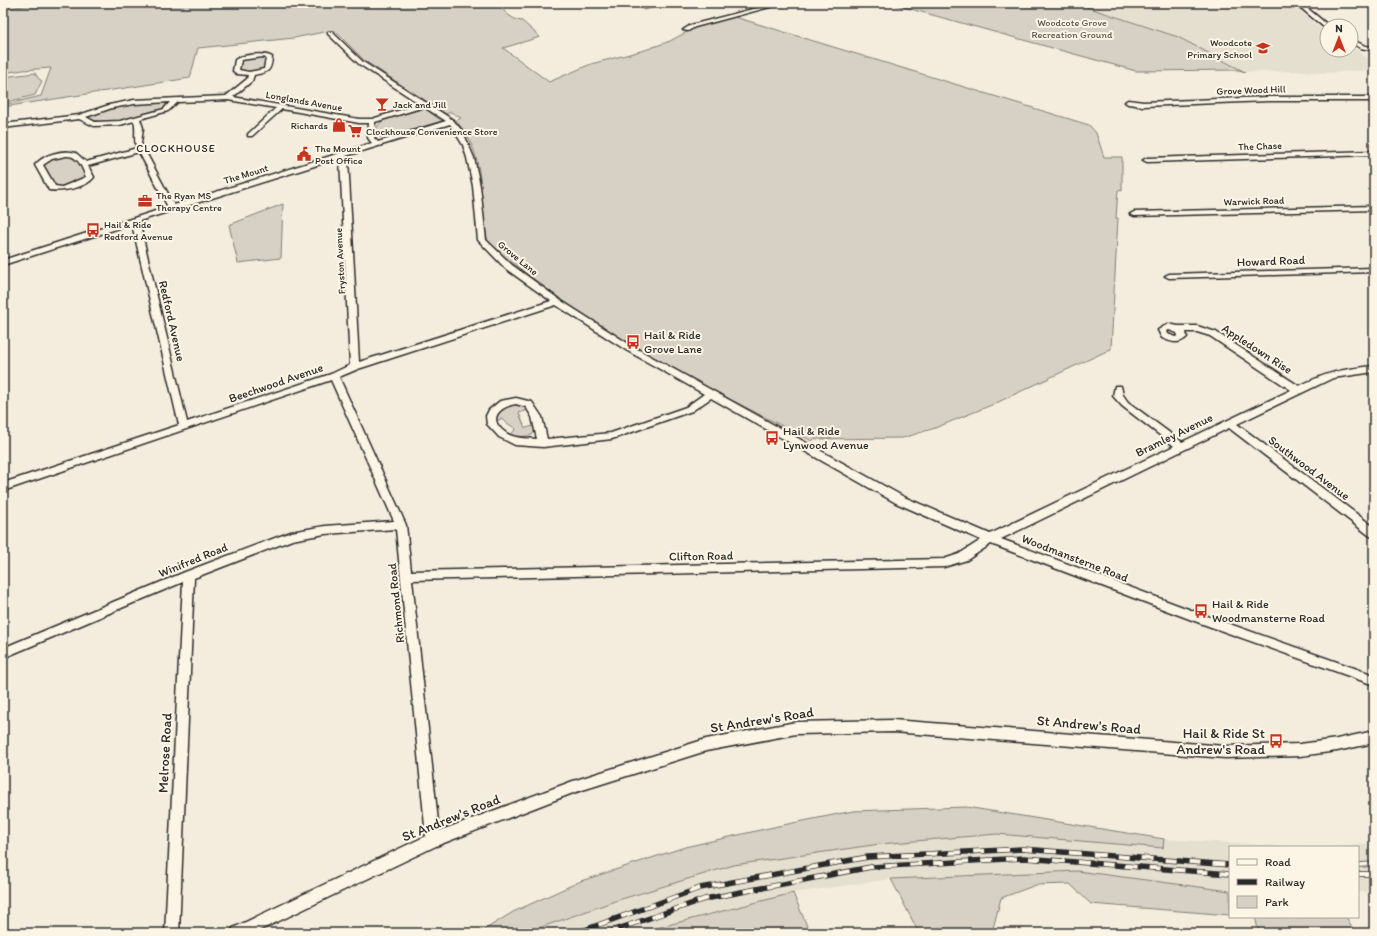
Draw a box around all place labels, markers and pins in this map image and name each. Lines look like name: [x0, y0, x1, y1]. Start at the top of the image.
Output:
place label: Woodcote Primary School: [1187, 36, 1252, 61]
school or university icon: Woodcote Primary School: [1255, 40, 1271, 56]
bar icon: Jack and Jill: [374, 96, 390, 112]
place label: Jack and Jill: [393, 98, 447, 111]
shop icon: Richards: [331, 117, 347, 133]
place label: Richards: [291, 119, 329, 132]
supermarket icon: Clockhouse Convenience Store: [347, 123, 363, 139]
place label: Clockhouse Convenience Store: [366, 125, 498, 138]
place label: The Mount Post Office: [315, 142, 363, 167]
public building icon: The Mount Post Office: [296, 146, 312, 162]
place label: The Ryan MS Therapy Centre: [156, 189, 222, 214]
office icon: The Ryan MS Therapy Centre: [137, 193, 153, 209]
place label: Hail & Ride Redford Avenue: [104, 218, 173, 243]
bus stop icon: Hail & Ride Redford Avenue: [85, 222, 101, 238]
place label: Hail & Ride Grove Lane: [644, 328, 702, 356]
bus stop icon: Hail & Ride Grove Lane: [625, 334, 641, 350]
place label: Hail & Ride Lynwood Avenue: [783, 424, 869, 452]
bus stop icon: Hail & Ride Lynwood Avenue: [764, 430, 780, 446]
place label: Hail & Ride Woodmansterne Road: [1212, 597, 1326, 625]
bus stop icon: Hail & Ride Woodmansterne Road: [1193, 603, 1209, 619]
place label: Hail & Ride St Andrew's Road: [1176, 725, 1265, 758]
bus stop icon: Hail & Ride St Andrew's Road: [1268, 733, 1284, 749]

